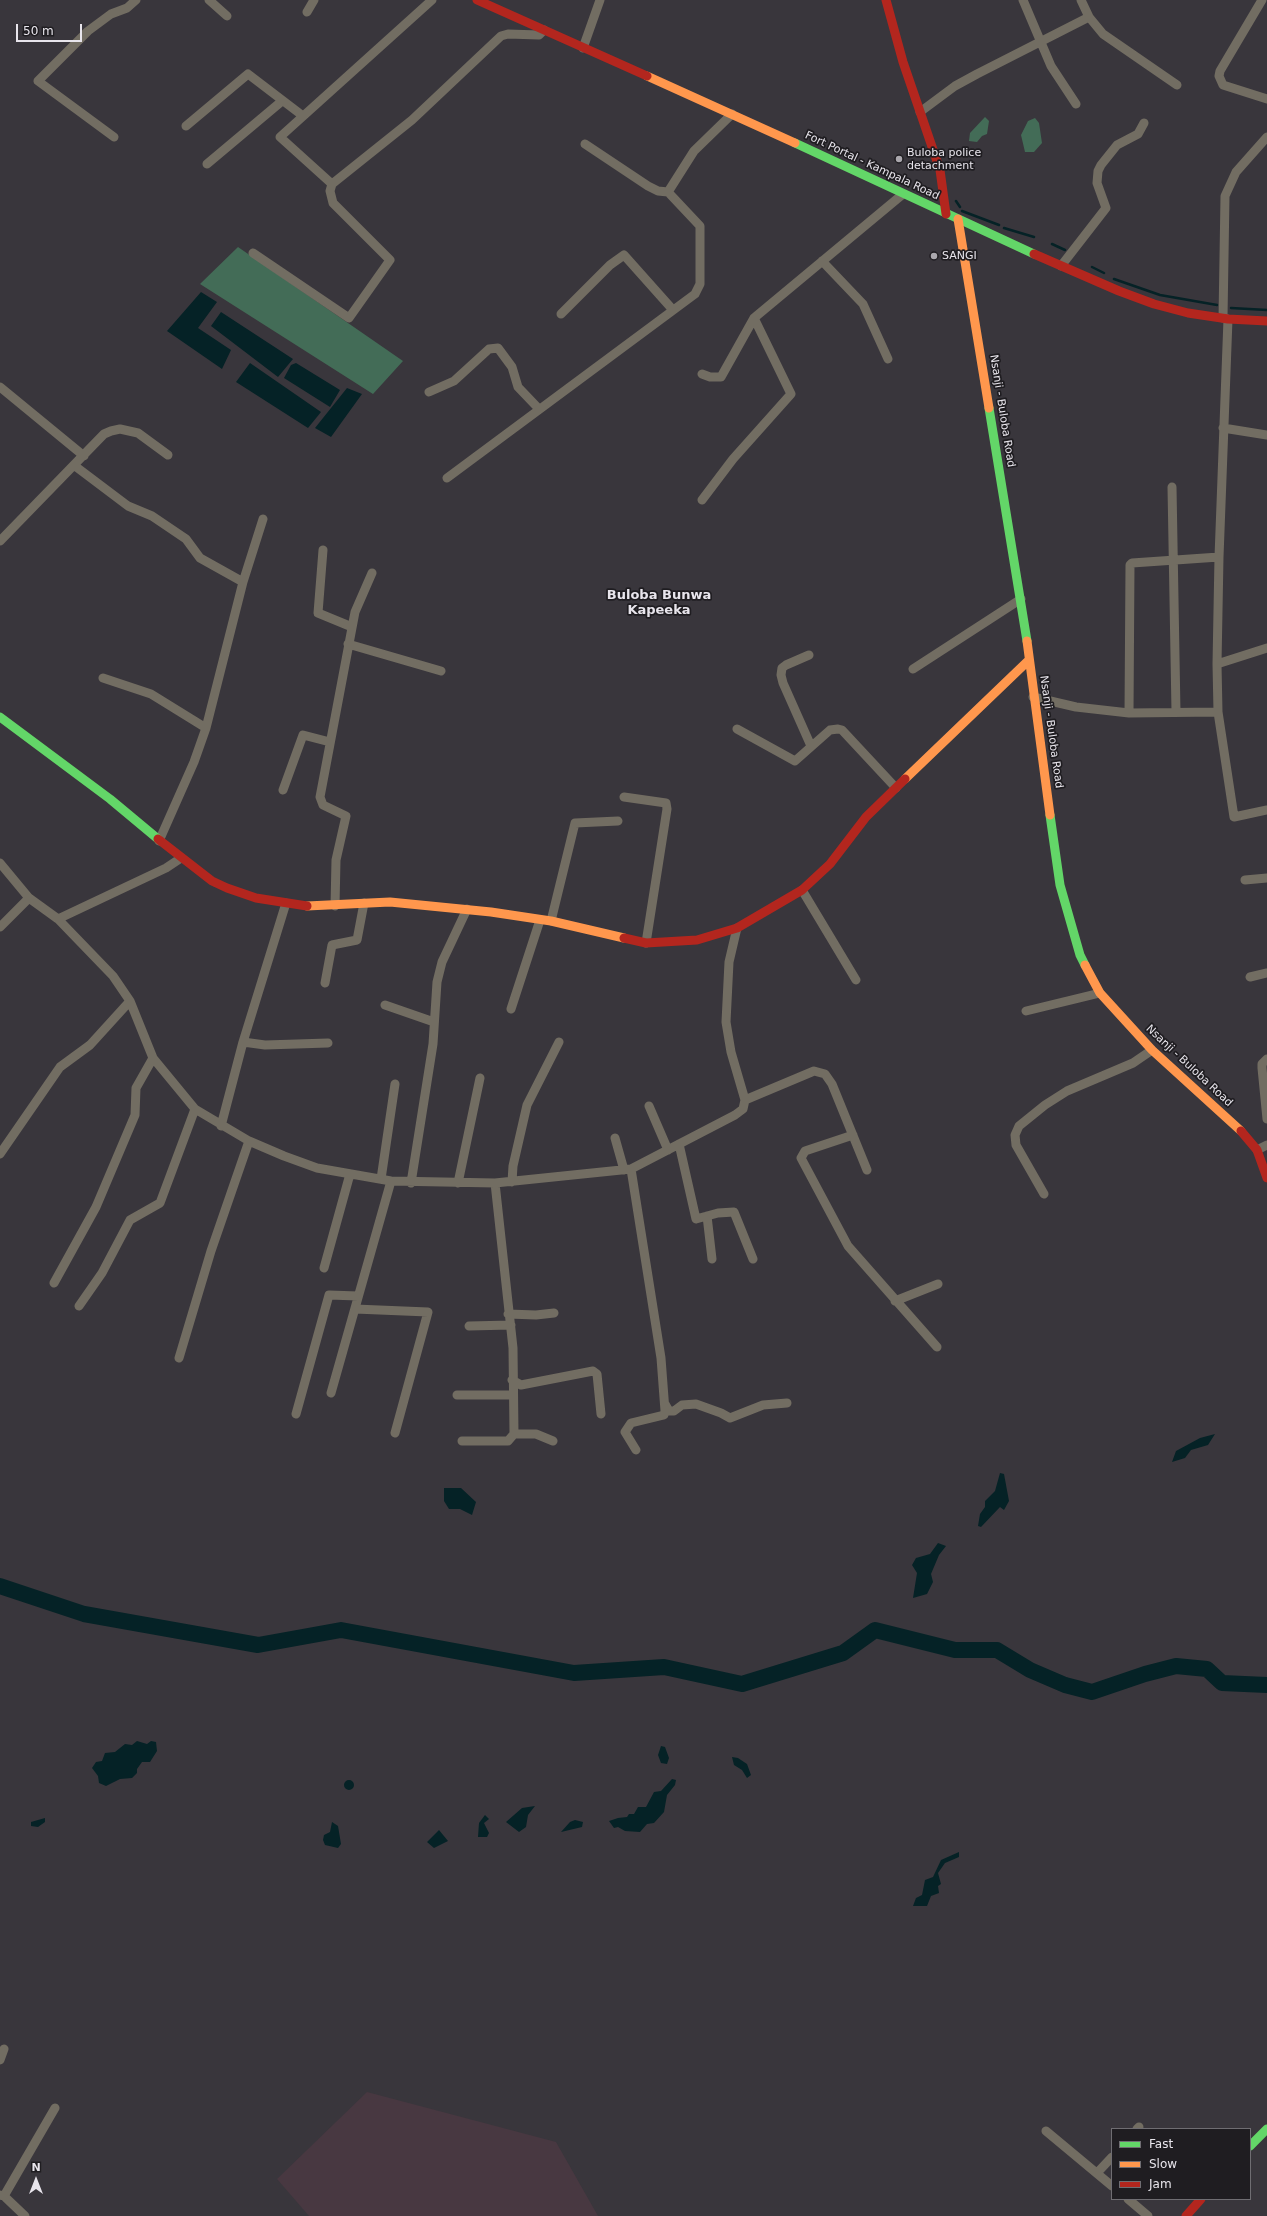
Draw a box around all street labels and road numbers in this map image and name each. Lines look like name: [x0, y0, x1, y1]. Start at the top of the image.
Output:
street label: Fort Portal - Kampala Road: [803, 129, 941, 203]
street label: Nsanji - Buloba Road: [987, 354, 1017, 468]
street label: Nsanji - Buloba Road: [1037, 675, 1065, 789]
street label: Nsanji - Buloba Road: [1143, 1022, 1235, 1110]

